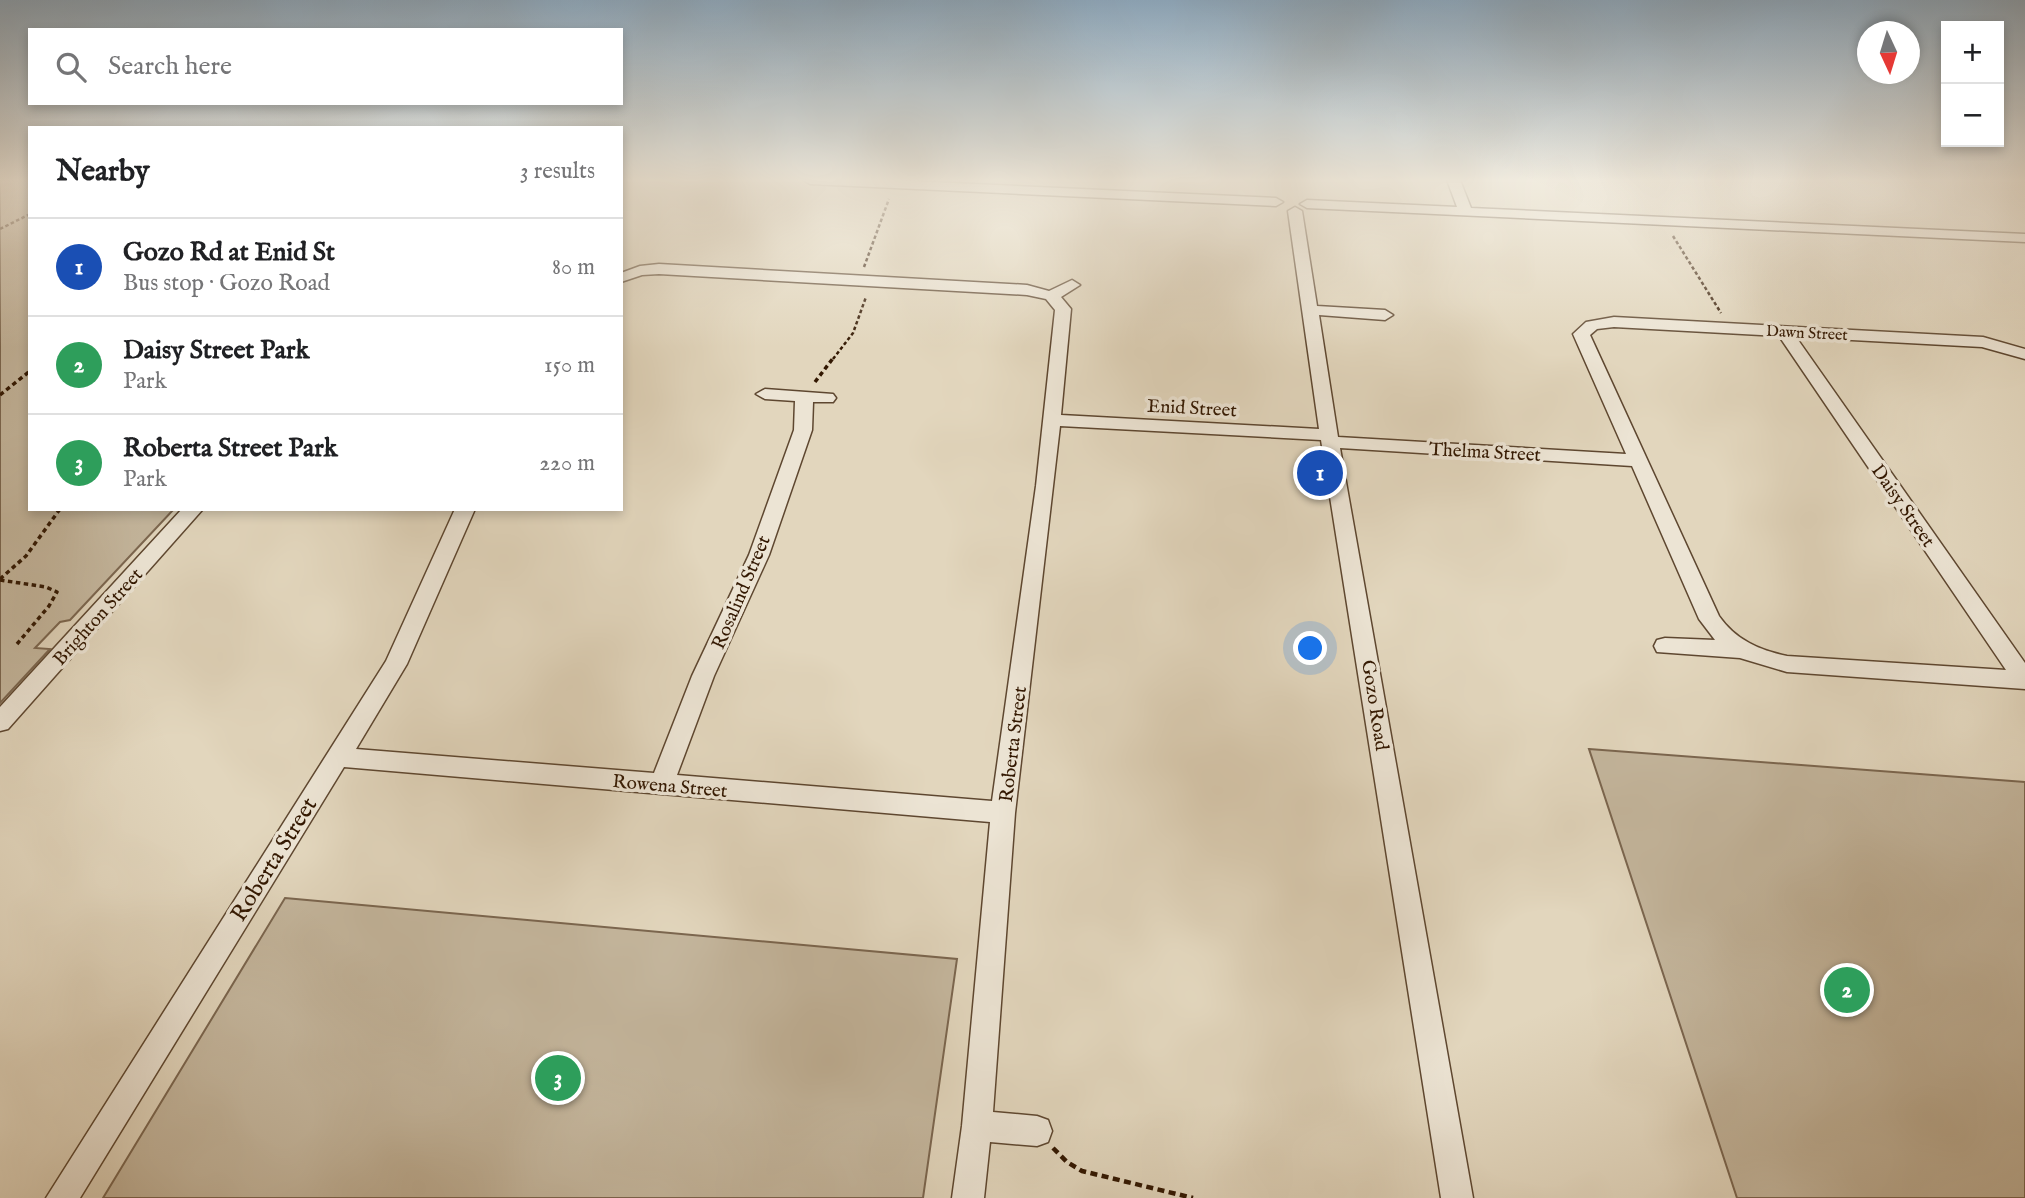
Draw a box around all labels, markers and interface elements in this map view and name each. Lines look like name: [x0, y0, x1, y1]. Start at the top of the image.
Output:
north arrow: [1857, 21, 1920, 84]
map controls: [1941, 21, 2004, 147]
button: +: [1941, 21, 2004, 84]
search box: [28, 28, 623, 105]
icon: search: [52, 48, 90, 86]
text: Search here: [108, 50, 232, 83]
button: −: [1941, 84, 2004, 147]
text: Nearby: [56, 153, 149, 191]
text: 3 results: [520, 157, 595, 186]
text: Gozo Rd at Enid St: [123, 236, 335, 269]
text: 1: [75, 253, 83, 282]
text: 80 m: [552, 253, 595, 282]
text: Bus stop · Gozo Road: [123, 269, 330, 298]
street label: Dawn Street: [1766, 322, 1849, 346]
text: Daisy Street Park: [123, 334, 309, 367]
text: 2: [74, 351, 84, 380]
text: 150 m: [544, 351, 595, 380]
text: Park: [123, 367, 167, 396]
street label: Enid Street: [1146, 395, 1238, 423]
text: Roberta Street Park: [123, 432, 338, 465]
street label: Thelma Street: [1428, 438, 1542, 468]
pin: 1: [1297, 447, 1343, 499]
text: 3: [75, 449, 83, 478]
text: 220 m: [539, 449, 595, 478]
street label: Daisy Street: [1865, 460, 1940, 553]
text: Park: [123, 465, 167, 494]
street label: Rosalind Street: [707, 532, 777, 653]
street label: Brighton Street: [48, 563, 149, 671]
your location: [1293, 631, 1327, 665]
street label: Gozo Road: [1355, 658, 1393, 753]
street label: Roberta Street: [995, 684, 1033, 804]
street label: Rowena Street: [611, 770, 729, 804]
street label: Roberta Street: [225, 792, 324, 927]
pin: 2: [1824, 964, 1870, 1016]
pin: 3: [535, 1052, 581, 1104]

